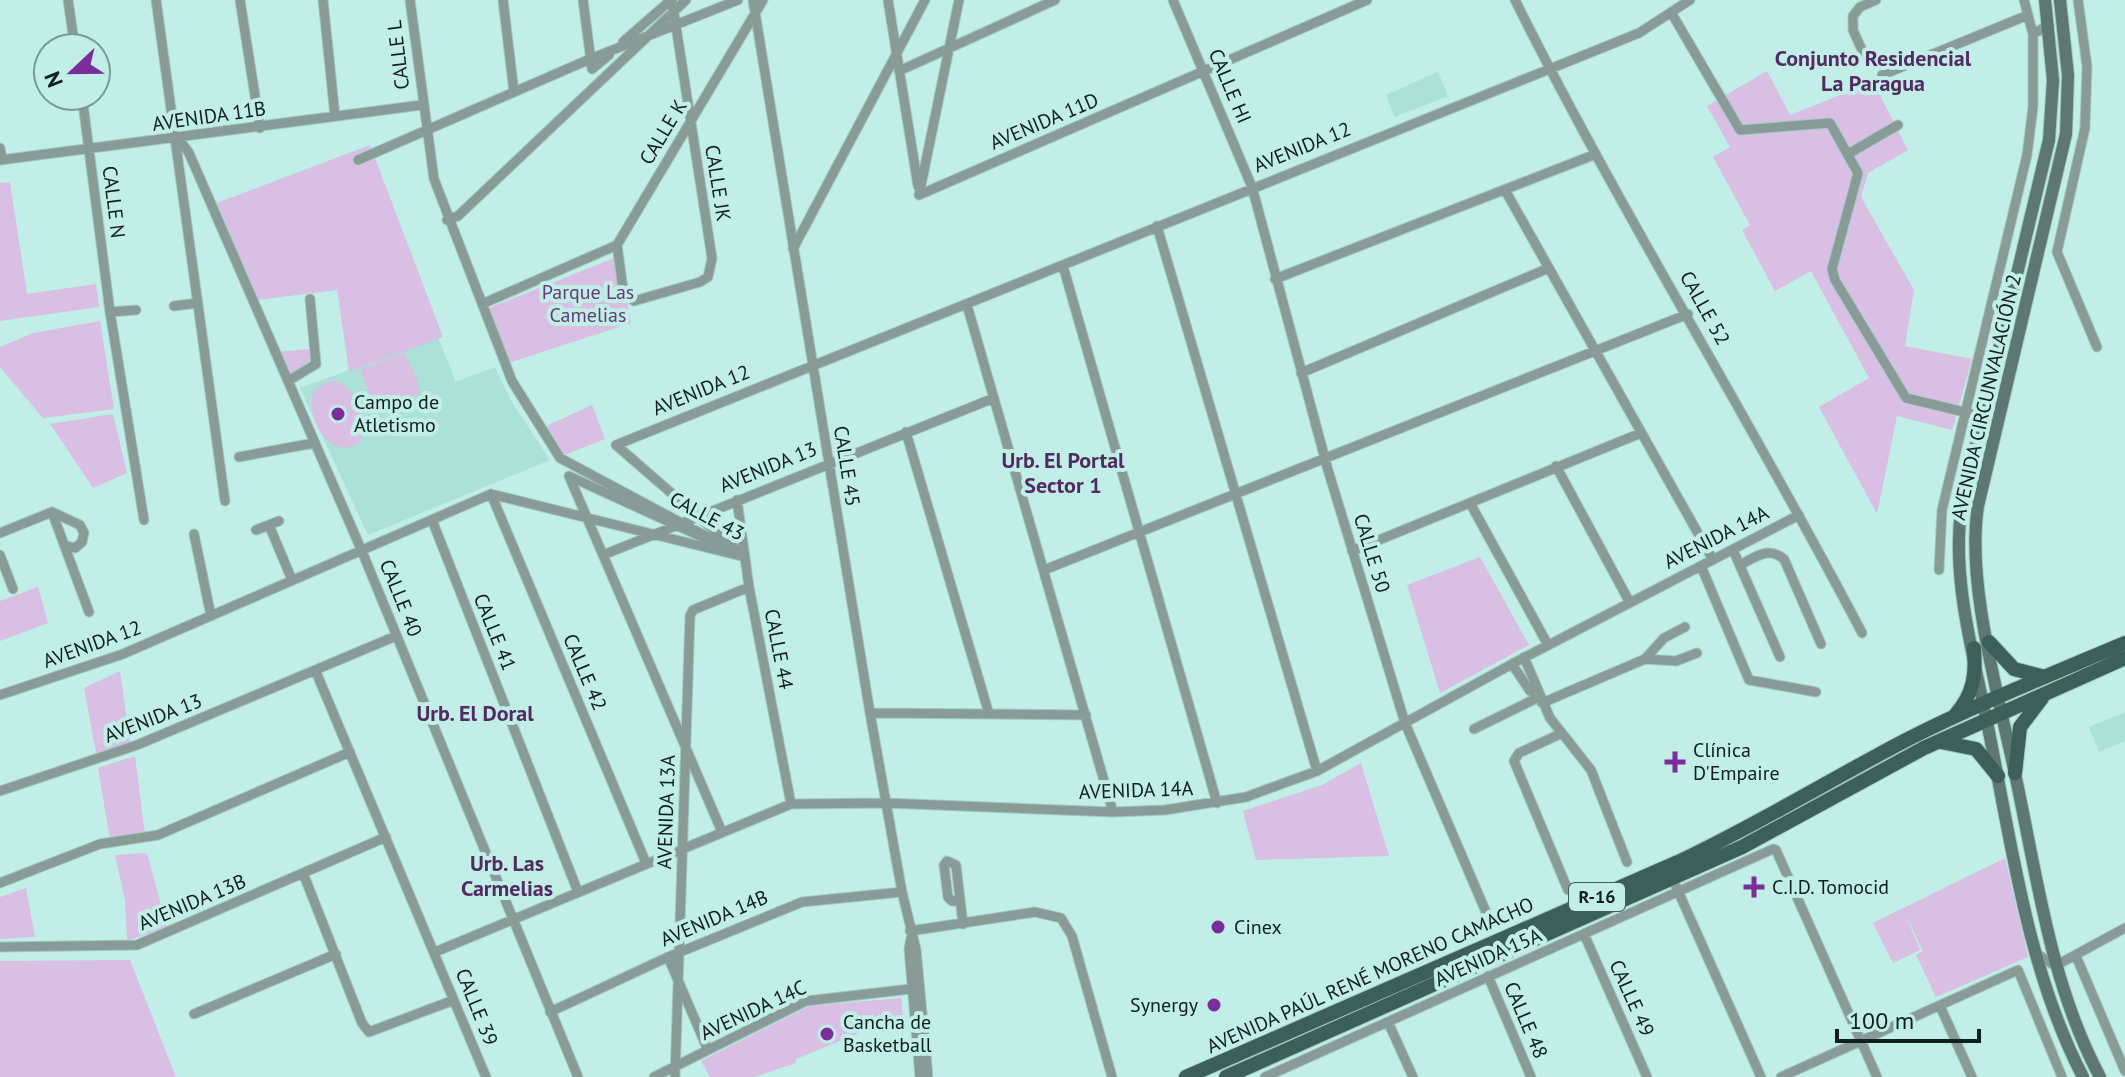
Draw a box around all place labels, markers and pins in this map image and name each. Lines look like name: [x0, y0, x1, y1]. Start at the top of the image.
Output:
place label: Campo de Atletismo: [354, 389, 439, 438]
marker: Campo de Atletismo: [329, 405, 347, 423]
place label: Clínica D'Empaire: [1693, 737, 1780, 786]
marker: Clínica D'Empaire: [1664, 751, 1686, 773]
place label: C.I.D. Tomocid: [1772, 874, 1889, 900]
marker: C.I.D. Tomocid: [1743, 876, 1765, 898]
place label: Cinex: [1234, 914, 1282, 940]
marker: Cinex: [1209, 918, 1227, 936]
place label: Synergy: [1130, 992, 1199, 1018]
marker: Synergy: [1205, 996, 1223, 1014]
place label: Cancha de Basketball: [843, 1009, 932, 1058]
marker: Cancha de Basketball: [818, 1025, 836, 1043]

